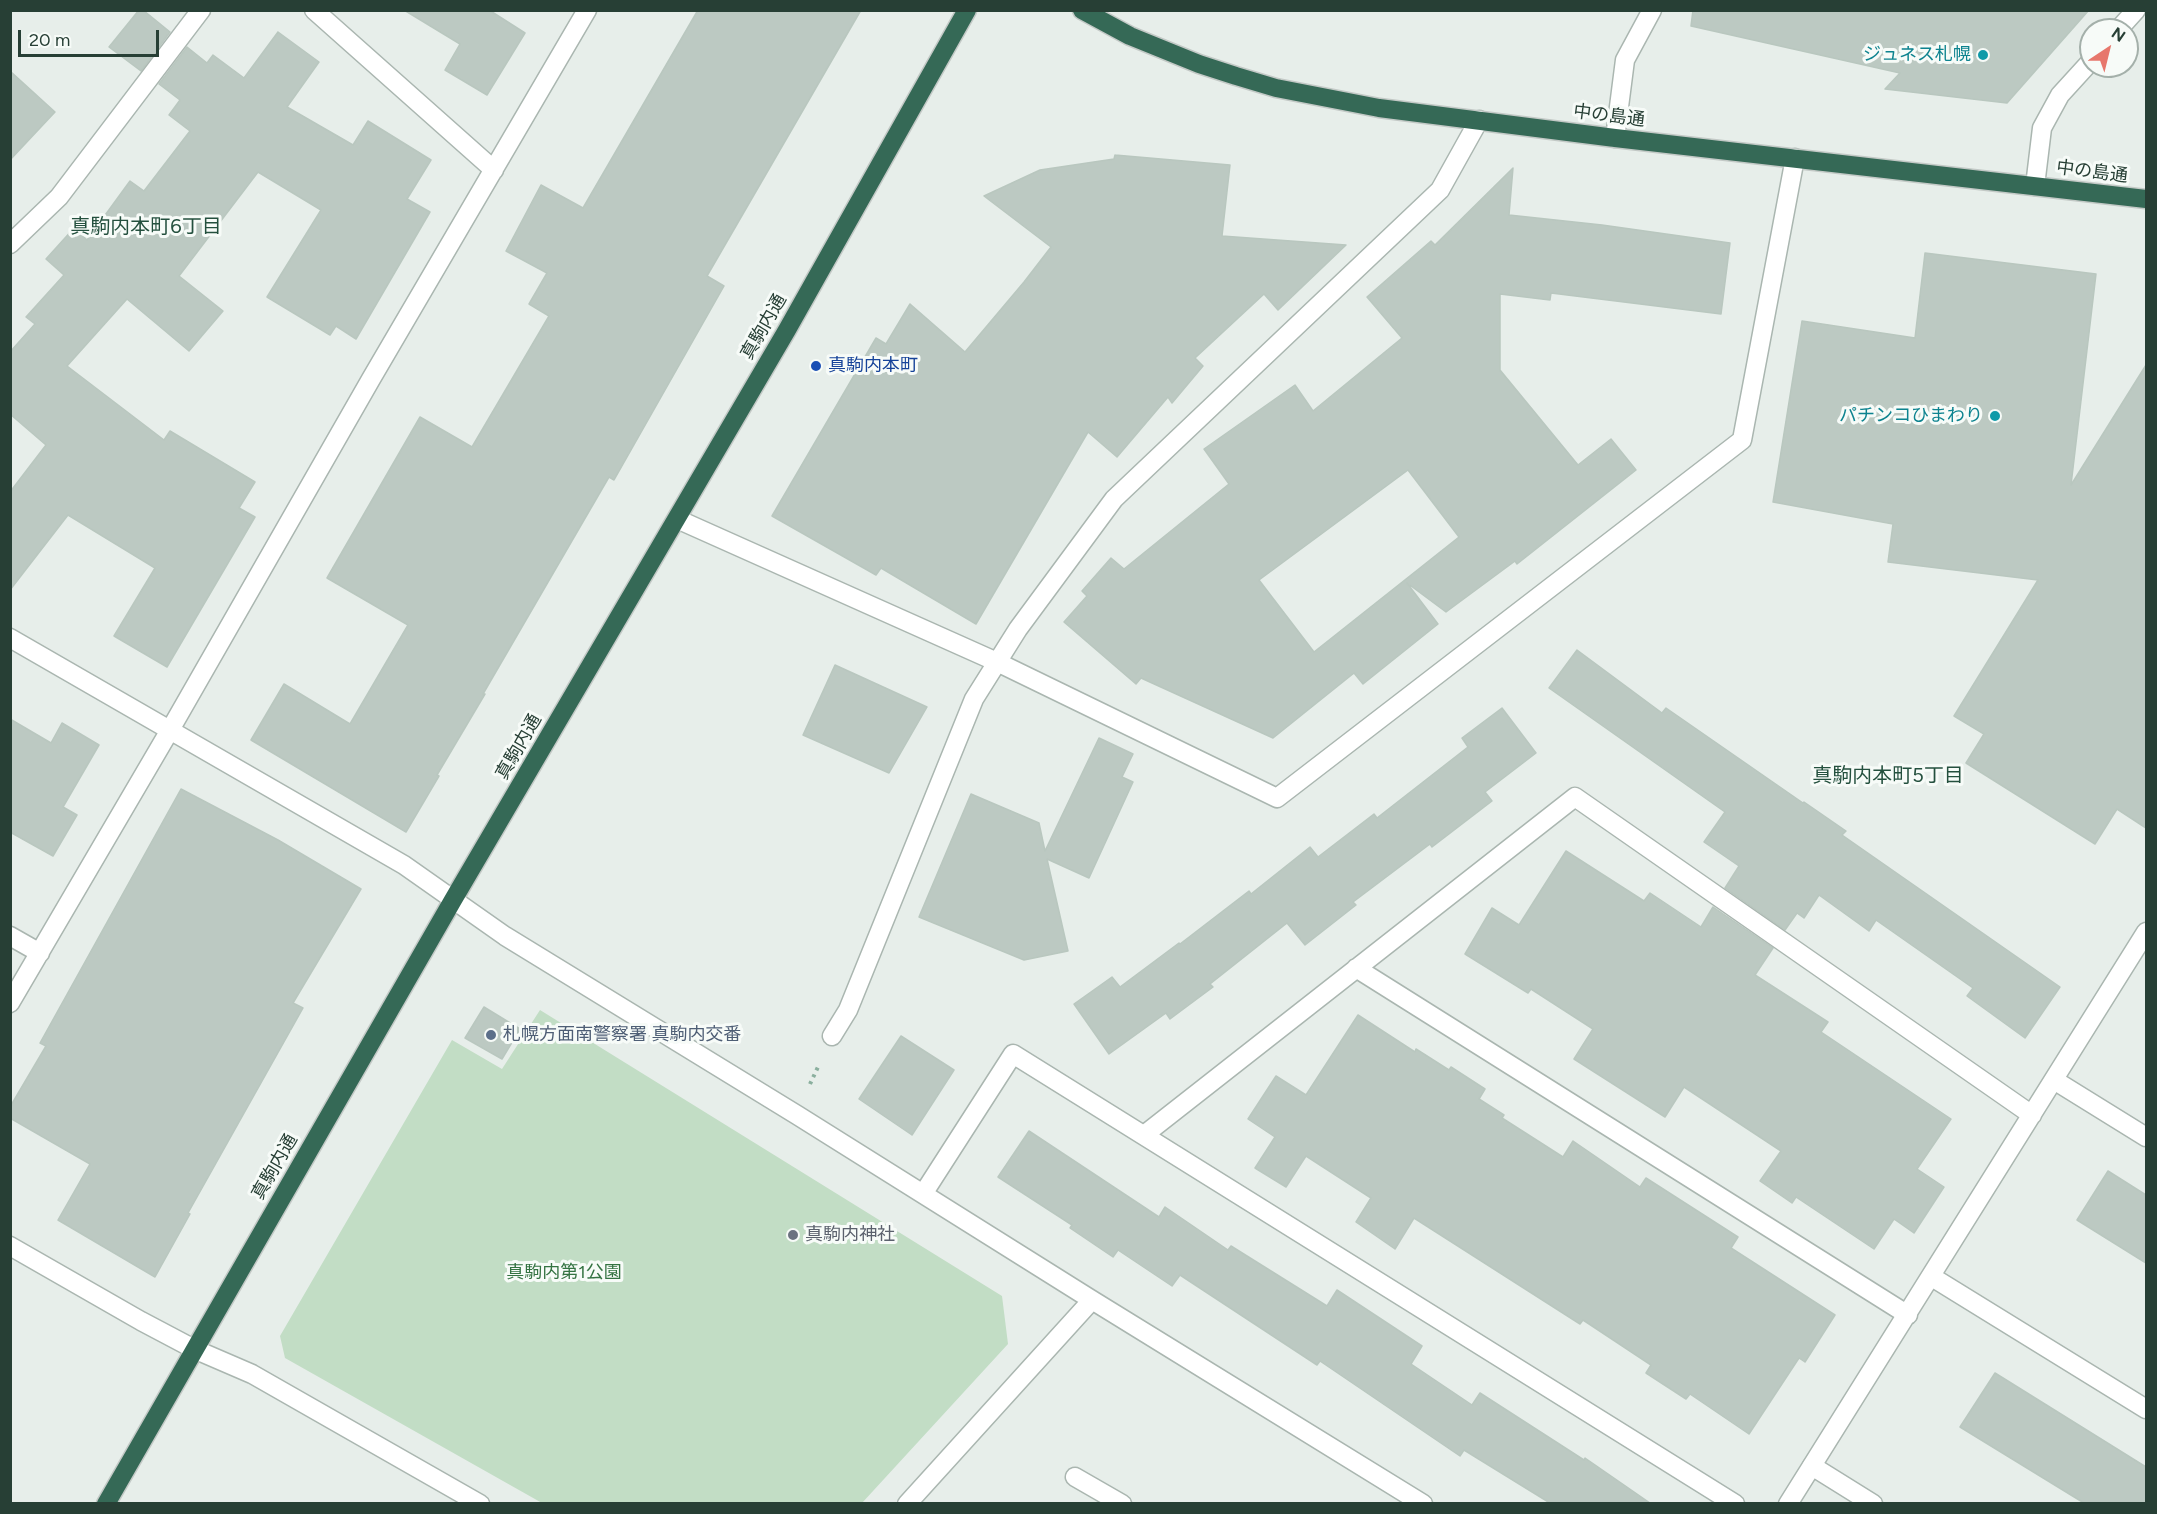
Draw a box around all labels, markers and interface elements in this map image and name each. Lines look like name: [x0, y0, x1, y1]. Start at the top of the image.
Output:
scale bar: [21, 18, 162, 56]
north arrow: [2079, 18, 2139, 78]
text: N: [2108, 23, 2129, 46]
text: 20 m: [29, 29, 70, 51]
place label: ジュネス札幌: [1863, 44, 1971, 66]
marker: ジュネス札幌: [1976, 48, 1990, 62]
street label: 中の島通: [1572, 101, 1646, 131]
street label: 中の島通: [2055, 157, 2129, 187]
district label: 真駒内本町6丁目: [70, 215, 222, 239]
street label: 真駒内通: [737, 290, 791, 364]
place label: 真駒内本町: [828, 355, 918, 377]
marker: 真駒内本町: [809, 359, 823, 373]
place label: パチンコひまわり: [1839, 405, 1983, 427]
marker: パチンコひまわり: [1988, 409, 2002, 423]
street label: 真駒内通: [492, 710, 546, 784]
district label: 真駒内本町5丁目: [1812, 764, 1964, 788]
place label: 札幌方面南警察署 真駒内交番: [503, 1024, 741, 1046]
marker: 札幌方面南警察署 真駒内交番: [484, 1028, 498, 1042]
street label: 真駒内通: [248, 1130, 302, 1204]
place label: 真駒内神社: [805, 1224, 895, 1246]
marker: 真駒内神社: [786, 1228, 800, 1242]
park label: 真駒内第1公園: [506, 1262, 622, 1284]

